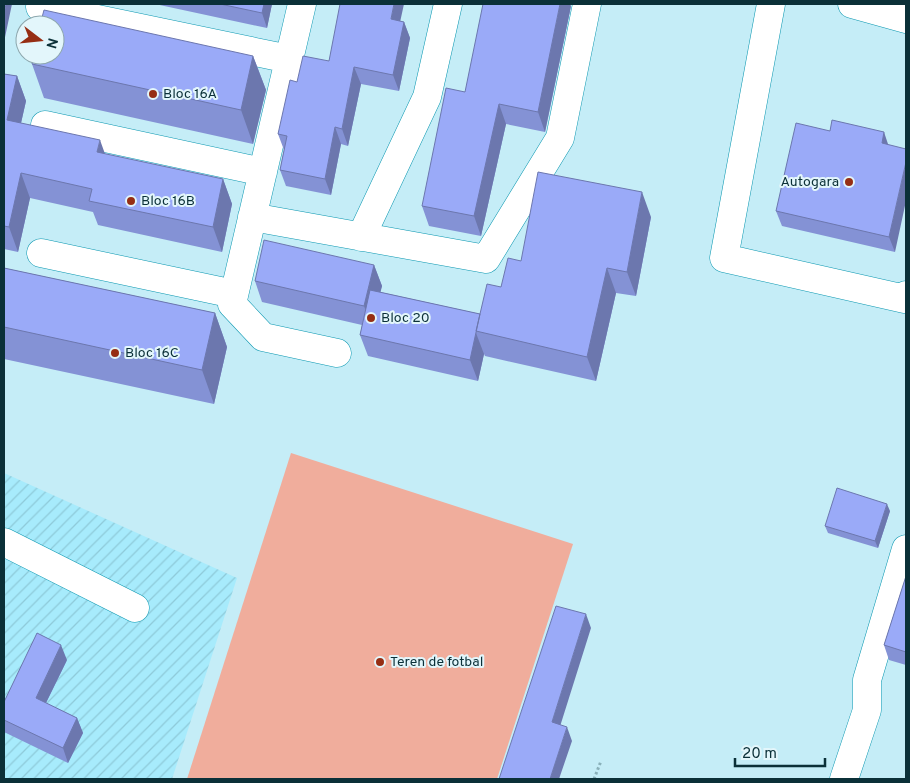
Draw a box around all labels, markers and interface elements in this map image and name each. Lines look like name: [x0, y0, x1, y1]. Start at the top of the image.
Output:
north arrow: [15, 15, 65, 65]
text: N: [41, 36, 61, 50]
place label: Bloc 16A: [163, 86, 217, 103]
marker: Bloc 16A: [147, 88, 159, 100]
place label: Autogara: [780, 174, 839, 191]
marker: Autogara: [843, 176, 855, 188]
place label: Bloc 16B: [141, 193, 195, 210]
marker: Bloc 16B: [125, 195, 137, 207]
place label: Bloc 20: [381, 310, 430, 327]
marker: Bloc 20: [365, 312, 377, 324]
place label: Bloc 16C: [125, 345, 179, 362]
marker: Bloc 16C: [109, 347, 121, 359]
place label: Teren de fotbal: [390, 654, 483, 671]
marker: Teren de fotbal: [374, 656, 386, 668]
scale bar: [735, 736, 825, 768]
text: 20 m: [742, 745, 777, 764]

